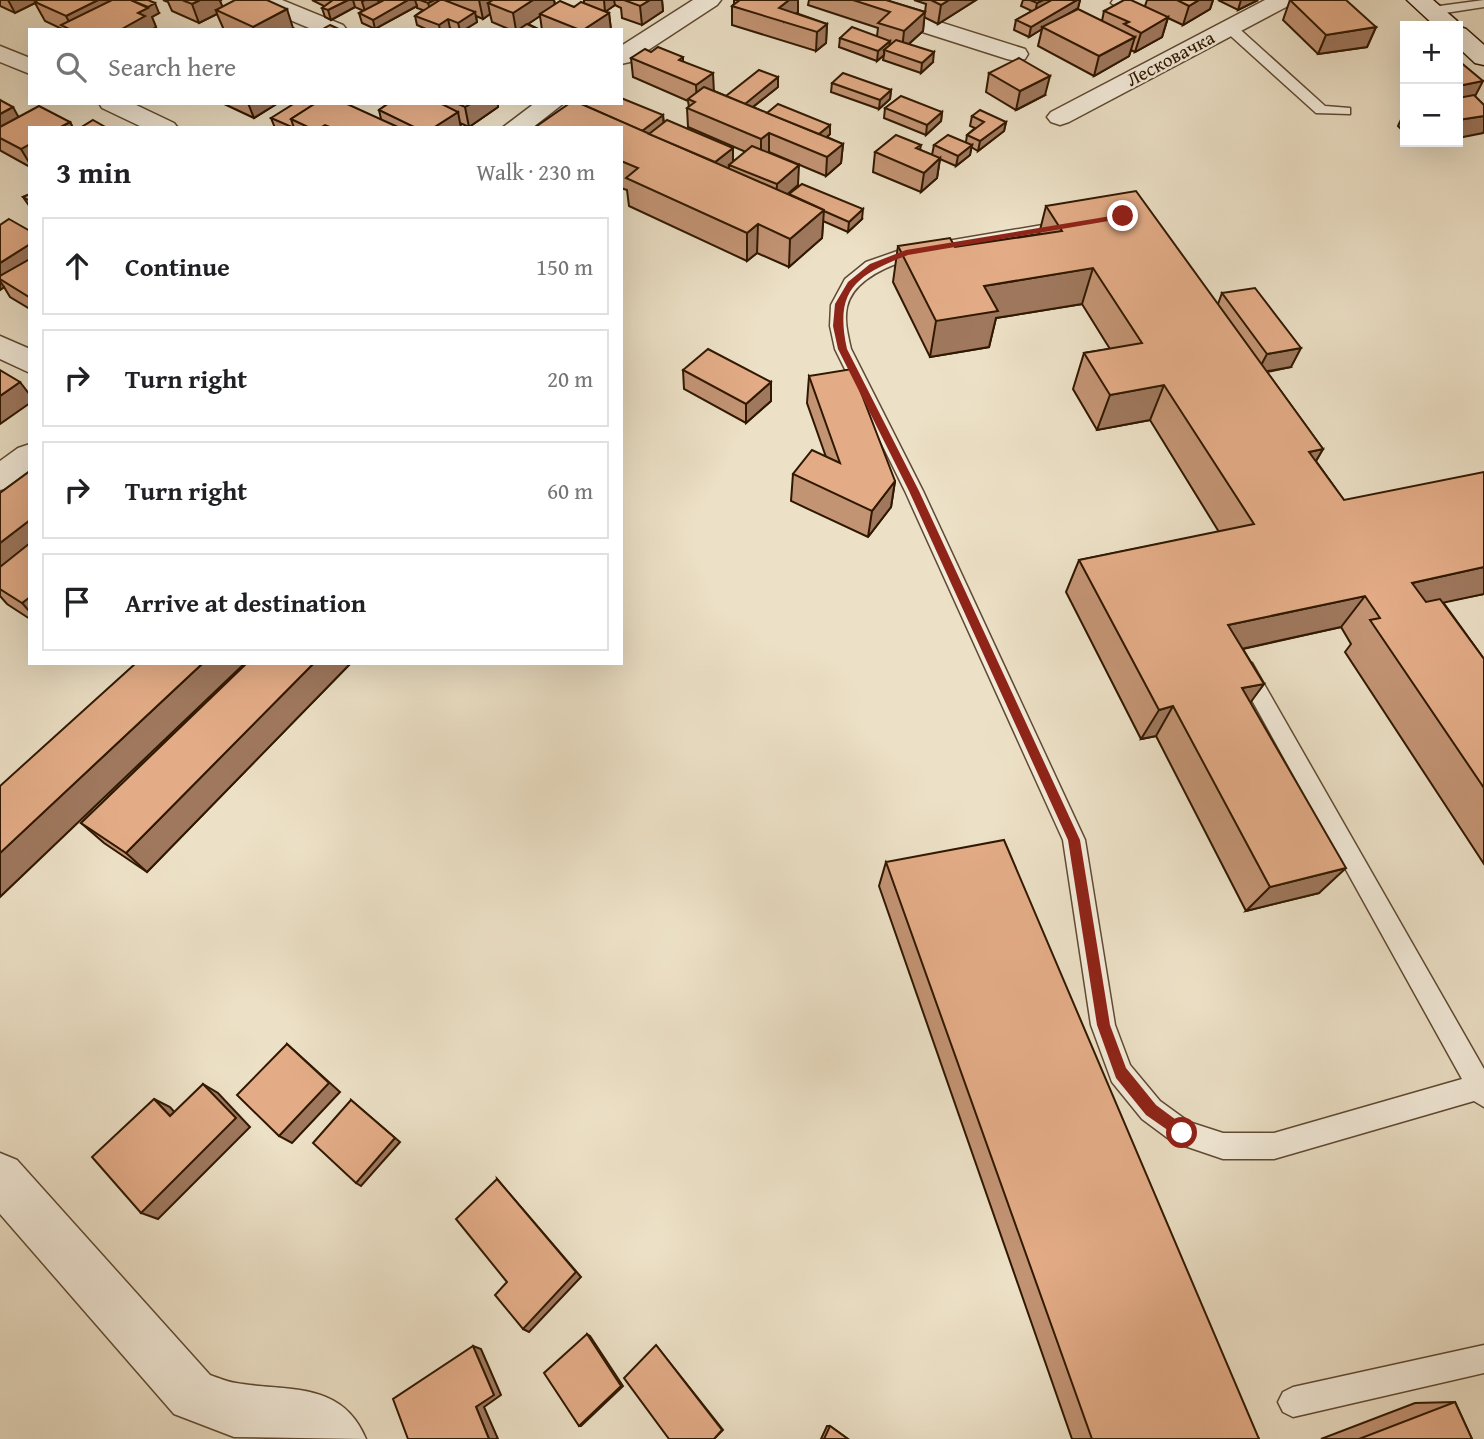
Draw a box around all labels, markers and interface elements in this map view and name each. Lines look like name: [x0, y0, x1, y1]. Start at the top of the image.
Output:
map controls: [1400, 21, 1463, 147]
button: +: [1400, 21, 1463, 84]
street label: Лесковачка: [1121, 23, 1219, 93]
search box: [28, 28, 623, 105]
text: Search here: [108, 47, 236, 86]
icon: search: [52, 48, 90, 86]
button: −: [1400, 84, 1463, 147]
text: 3 min: [56, 150, 131, 194]
text: Walk · 230 m: [476, 155, 595, 188]
route end: [1107, 200, 1138, 231]
icon: ahead: [58, 247, 96, 285]
text: Continue: [125, 247, 230, 286]
text: 150 m: [536, 250, 593, 283]
icon: right: [58, 359, 96, 397]
text: Turn right: [125, 359, 247, 398]
text: 20 m: [547, 362, 593, 395]
icon: right: [58, 471, 96, 509]
text: Turn right: [125, 471, 247, 510]
text: 60 m: [547, 474, 593, 507]
icon: arrive: [58, 583, 96, 621]
text: Arrive at destination: [125, 583, 366, 622]
route start: [1166, 1117, 1197, 1148]

